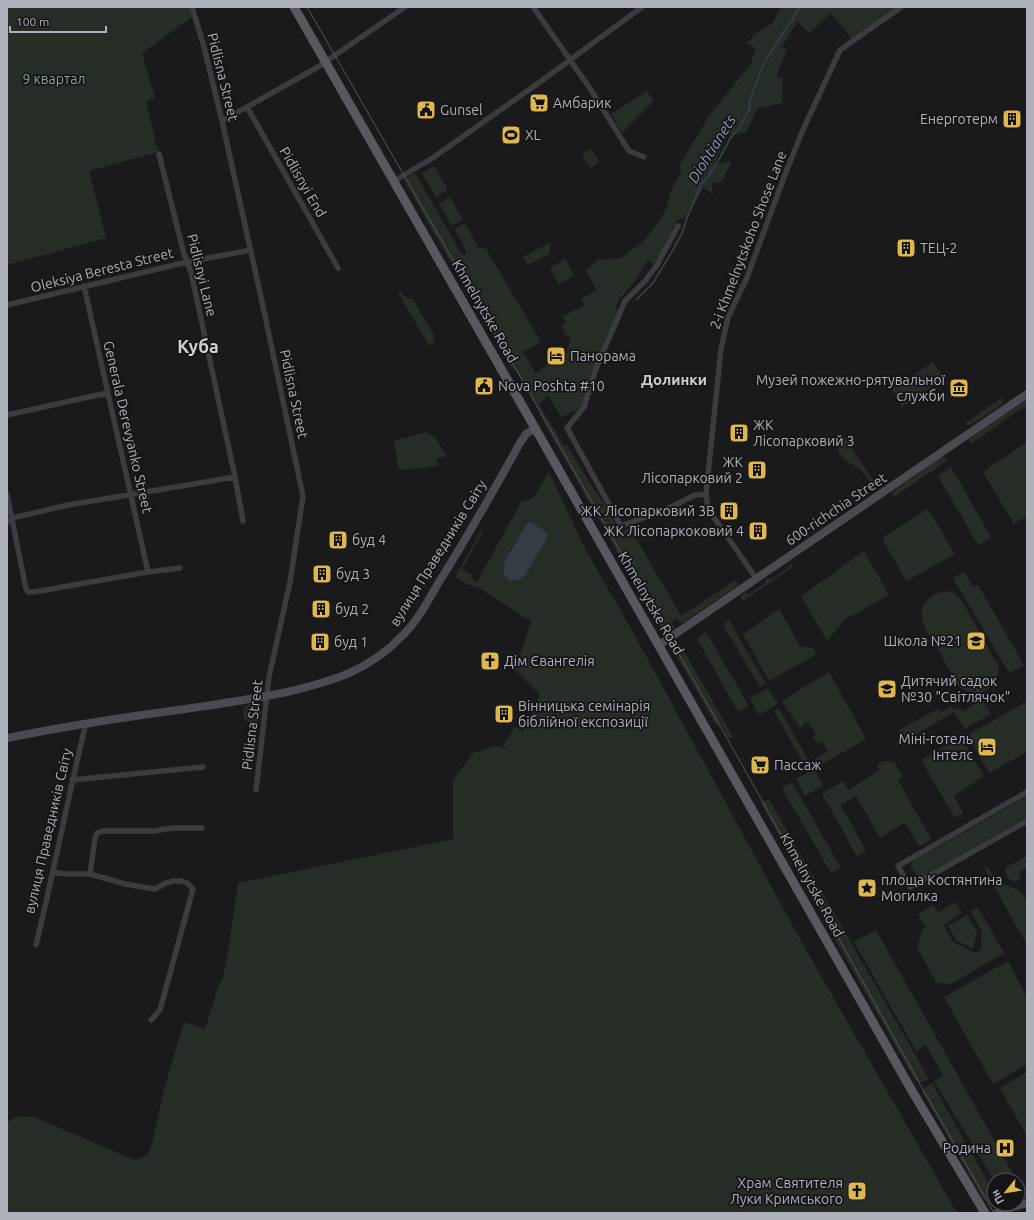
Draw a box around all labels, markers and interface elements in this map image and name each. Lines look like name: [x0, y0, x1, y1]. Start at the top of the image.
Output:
scale bar: [10, 8, 106, 34]
text: 100 m: [16, 15, 49, 28]
street label: Pidlisna Street: [204, 31, 242, 123]
park label: 9 квартал: [22, 71, 86, 87]
supermarket icon: Амбарик: [528, 92, 550, 114]
place label: Амбарик: [553, 95, 611, 111]
public building icon: Gunsel: [415, 99, 437, 121]
place label: Gunsel: [440, 102, 483, 118]
building icon: Енерготерм: [1001, 108, 1023, 130]
water label: Diohtianets: [684, 111, 739, 186]
place label: Енерготерм: [920, 111, 998, 127]
sports icon: XL: [500, 124, 522, 146]
place label: XL: [525, 127, 541, 143]
street label: Pidlisnyi End: [276, 144, 330, 220]
street label: 2-i Khmelnytskoho Shose Lane: [707, 149, 789, 331]
street label: Pidlisnyi Lane: [184, 232, 220, 318]
building icon: ТЕЦ-2: [895, 237, 917, 259]
place label: ТЕЦ-2: [920, 240, 957, 256]
street label: Oleksiya Beresta Street: [29, 244, 176, 295]
street label: Khmelnytske Road: [449, 257, 521, 365]
district label: Куба: [177, 336, 219, 356]
street label: Generala Derevyanko Street: [100, 339, 156, 515]
hotel icon: Панорама: [545, 345, 567, 367]
street label: Pidlisna Street: [277, 348, 311, 440]
place label: Панорама: [570, 348, 636, 364]
district label: Долинки: [641, 371, 707, 388]
place label: Музей пожежно-рятувальної служби: [756, 372, 946, 404]
public building icon: Nova Poshta #10: [473, 375, 495, 397]
museum icon: Музей пожежно-рятувальної служби: [948, 377, 970, 399]
place label: Nova Poshta #10: [498, 378, 605, 394]
place label: ЖК Лісопарковий 3: [753, 417, 855, 449]
building icon: ЖК Лісопарковий 3: [728, 422, 750, 444]
place label: ЖК Лісопарковий 2: [641, 454, 743, 486]
building icon: ЖК Лісопарковий 2: [746, 459, 768, 481]
street label: 600-richchia Street: [782, 469, 890, 549]
street label: вулиця Праведників Світу: [386, 477, 490, 629]
building icon: ЖК Лісопарковий 3В: [718, 500, 740, 522]
place label: ЖК Лісопарковий 3В: [581, 503, 715, 519]
building icon: ЖК Лісопаркоковий 4: [747, 520, 769, 542]
place label: ЖК Лісопаркоковий 4: [603, 523, 744, 539]
building icon: буд 4: [327, 529, 349, 551]
place label: буд 4: [352, 532, 386, 548]
street label: Khmelnytske Road: [615, 549, 687, 657]
building icon: буд 3: [311, 563, 333, 585]
place label: буд 3: [336, 566, 370, 582]
building icon: буд 2: [310, 598, 332, 620]
place label: буд 2: [335, 601, 369, 617]
school or university icon: Школа №21: [965, 630, 987, 652]
building icon: буд 1: [309, 631, 331, 653]
place label: Школа №21: [883, 633, 962, 649]
place label: буд 1: [334, 634, 368, 650]
church icon: Дім Євангелія: [479, 650, 501, 672]
place label: Дім Євангелія: [504, 653, 595, 669]
place label: Дитячий садок №30 "Світлячок": [901, 673, 1010, 705]
school or university icon: Дитячий садок №30 "Світлячок": [876, 678, 898, 700]
street label: Pidlisna Street: [239, 679, 266, 771]
place label: Вінницька семінарія біблійної експозиції: [518, 698, 650, 730]
building icon: Вінницька семінарія біблійної експозиції: [493, 703, 515, 725]
place label: Міні-готель Інтелс: [899, 731, 973, 763]
hotel icon: Міні-готель Інтелс: [976, 736, 998, 758]
street label: вулиця Праведників Світу: [21, 746, 75, 915]
supermarket icon: Пассаж: [749, 754, 771, 776]
place label: Пассаж: [774, 757, 822, 773]
street label: Khmelnytske Road: [777, 830, 847, 940]
place label: площа Костянтина Могилка: [881, 872, 1002, 904]
place icon: площа Костянтина Могилка: [856, 877, 878, 899]
hospital icon: Родина: [994, 1137, 1016, 1159]
place label: Родина: [943, 1140, 991, 1156]
north arrow: [986, 1172, 1026, 1212]
place label: Храм Святителя Луки Кримського: [730, 1175, 843, 1207]
church icon: Храм Святителя Луки Кримського: [846, 1180, 868, 1202]
text: Пн: [989, 1188, 1006, 1206]

